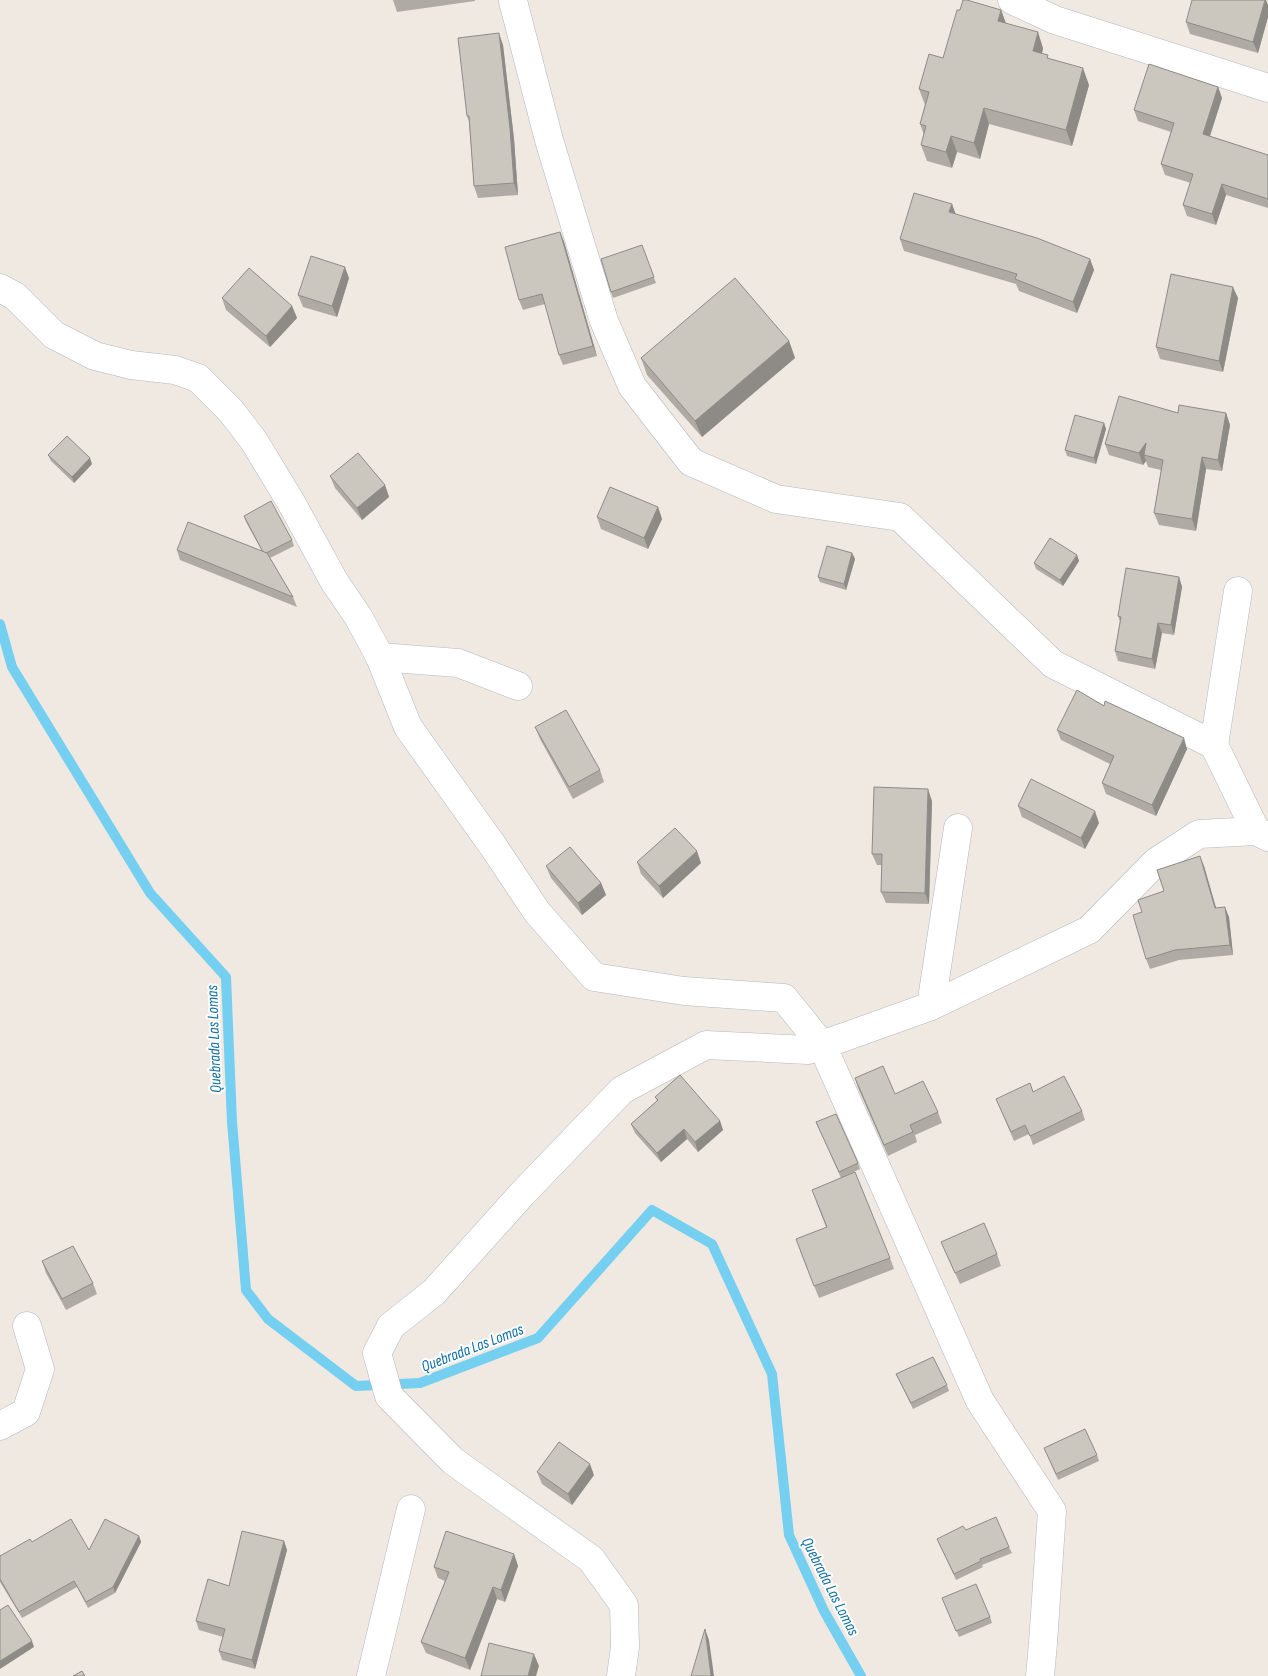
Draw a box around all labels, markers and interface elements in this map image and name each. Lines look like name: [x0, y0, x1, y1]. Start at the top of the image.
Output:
water label: Quebrada Las Lomas: [203, 984, 226, 1093]
water label: Quebrada Las Lomas: [419, 1320, 527, 1377]
water label: Quebrada Las Lomas: [797, 1534, 863, 1639]

